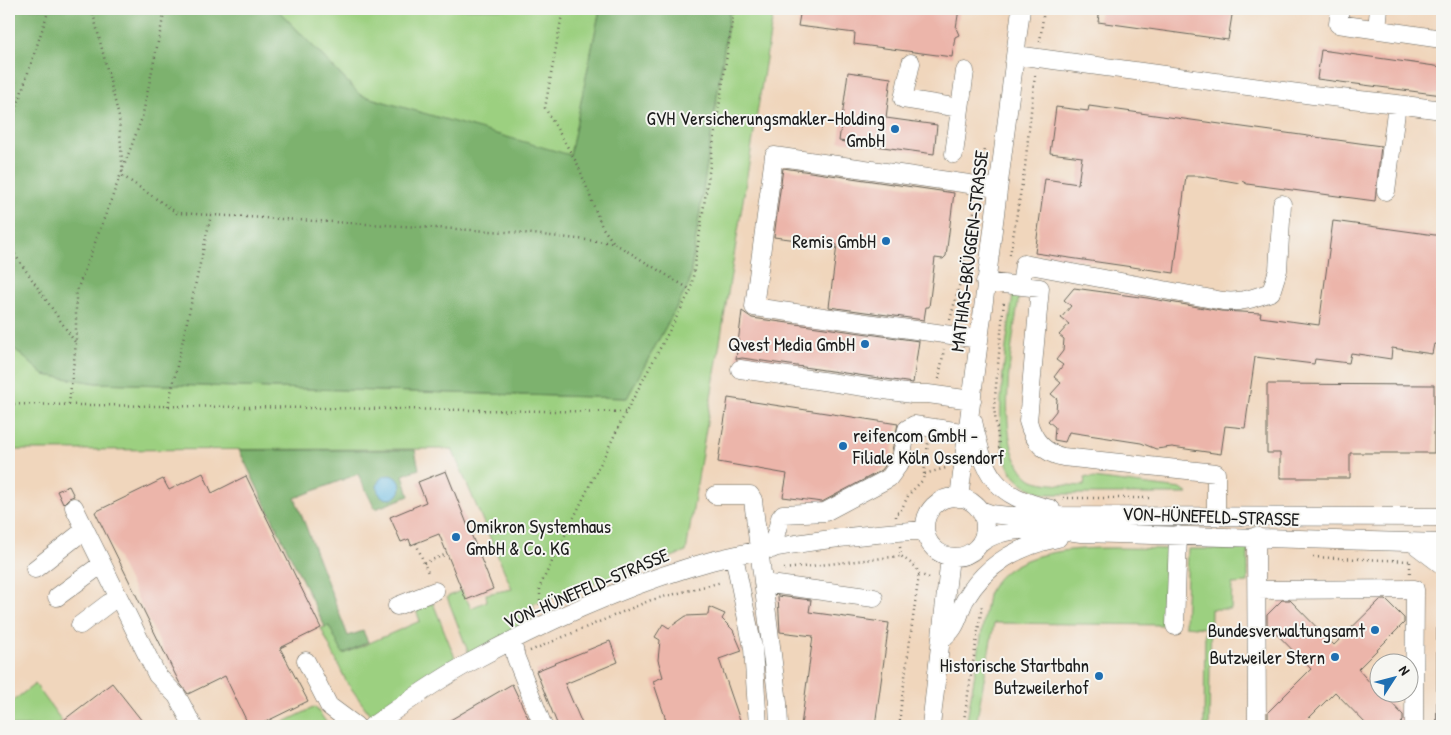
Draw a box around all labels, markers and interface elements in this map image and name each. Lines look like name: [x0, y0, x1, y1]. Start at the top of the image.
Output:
place label: GVH Versicherungsmakler-Holding GmbH: [646, 105, 885, 153]
marker: GVH Versicherungsmakler-Holding GmbH: [889, 123, 901, 135]
street label: MATHIAS-BRÜGGEN-STRASSE: [944, 148, 994, 353]
place label: Remis GmbH: [792, 228, 876, 254]
marker: Remis GmbH: [880, 235, 892, 247]
place label: Qvest Media GmbH: [728, 331, 855, 357]
marker: Qvest Media GmbH: [859, 338, 871, 350]
place label: reifencom GmbH - Filiale Köln Ossendorf: [852, 422, 1004, 470]
marker: reifencom GmbH - Filiale Köln Ossendorf: [837, 440, 849, 452]
street label: VON-HÜNEFELD-STRASSE: [1122, 500, 1301, 532]
place label: Omikron Systemhaus GmbH & Co. KG: [466, 513, 611, 561]
marker: Omikron Systemhaus GmbH & Co. KG: [450, 531, 462, 543]
street label: VON-HÜNEFELD-STRASSE: [499, 541, 673, 635]
place label: Bundesverwaltungsamt: [1208, 617, 1365, 643]
marker: Bundesverwaltungsamt: [1369, 624, 1381, 636]
place label: Butzweiler Stern: [1209, 644, 1325, 670]
marker: Butzweiler Stern: [1329, 651, 1341, 663]
place label: Historische Startbahn Butzweilerhof: [940, 652, 1089, 700]
north arrow: [1368, 652, 1418, 702]
text: N: [1395, 661, 1415, 679]
marker: Historische Startbahn Butzweilerhof: [1093, 670, 1105, 682]

